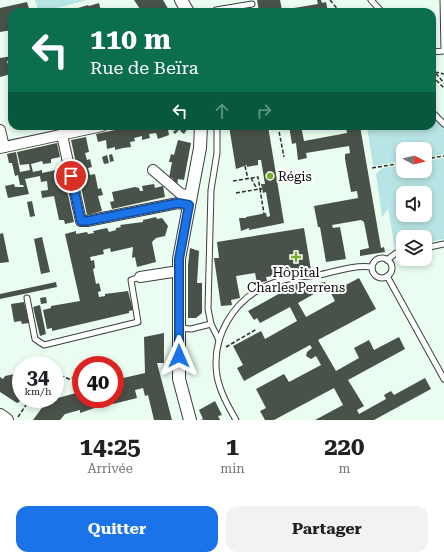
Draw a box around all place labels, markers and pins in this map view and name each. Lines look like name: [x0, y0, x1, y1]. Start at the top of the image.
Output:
pin: [54, 159, 88, 193]
place label: Régis: [278, 169, 312, 184]
marker: Régis: [265, 171, 275, 181]
marker: Hôpital Charles Perrens: [290, 251, 302, 263]
place label: Hôpital Charles Perrens: [247, 265, 345, 295]

